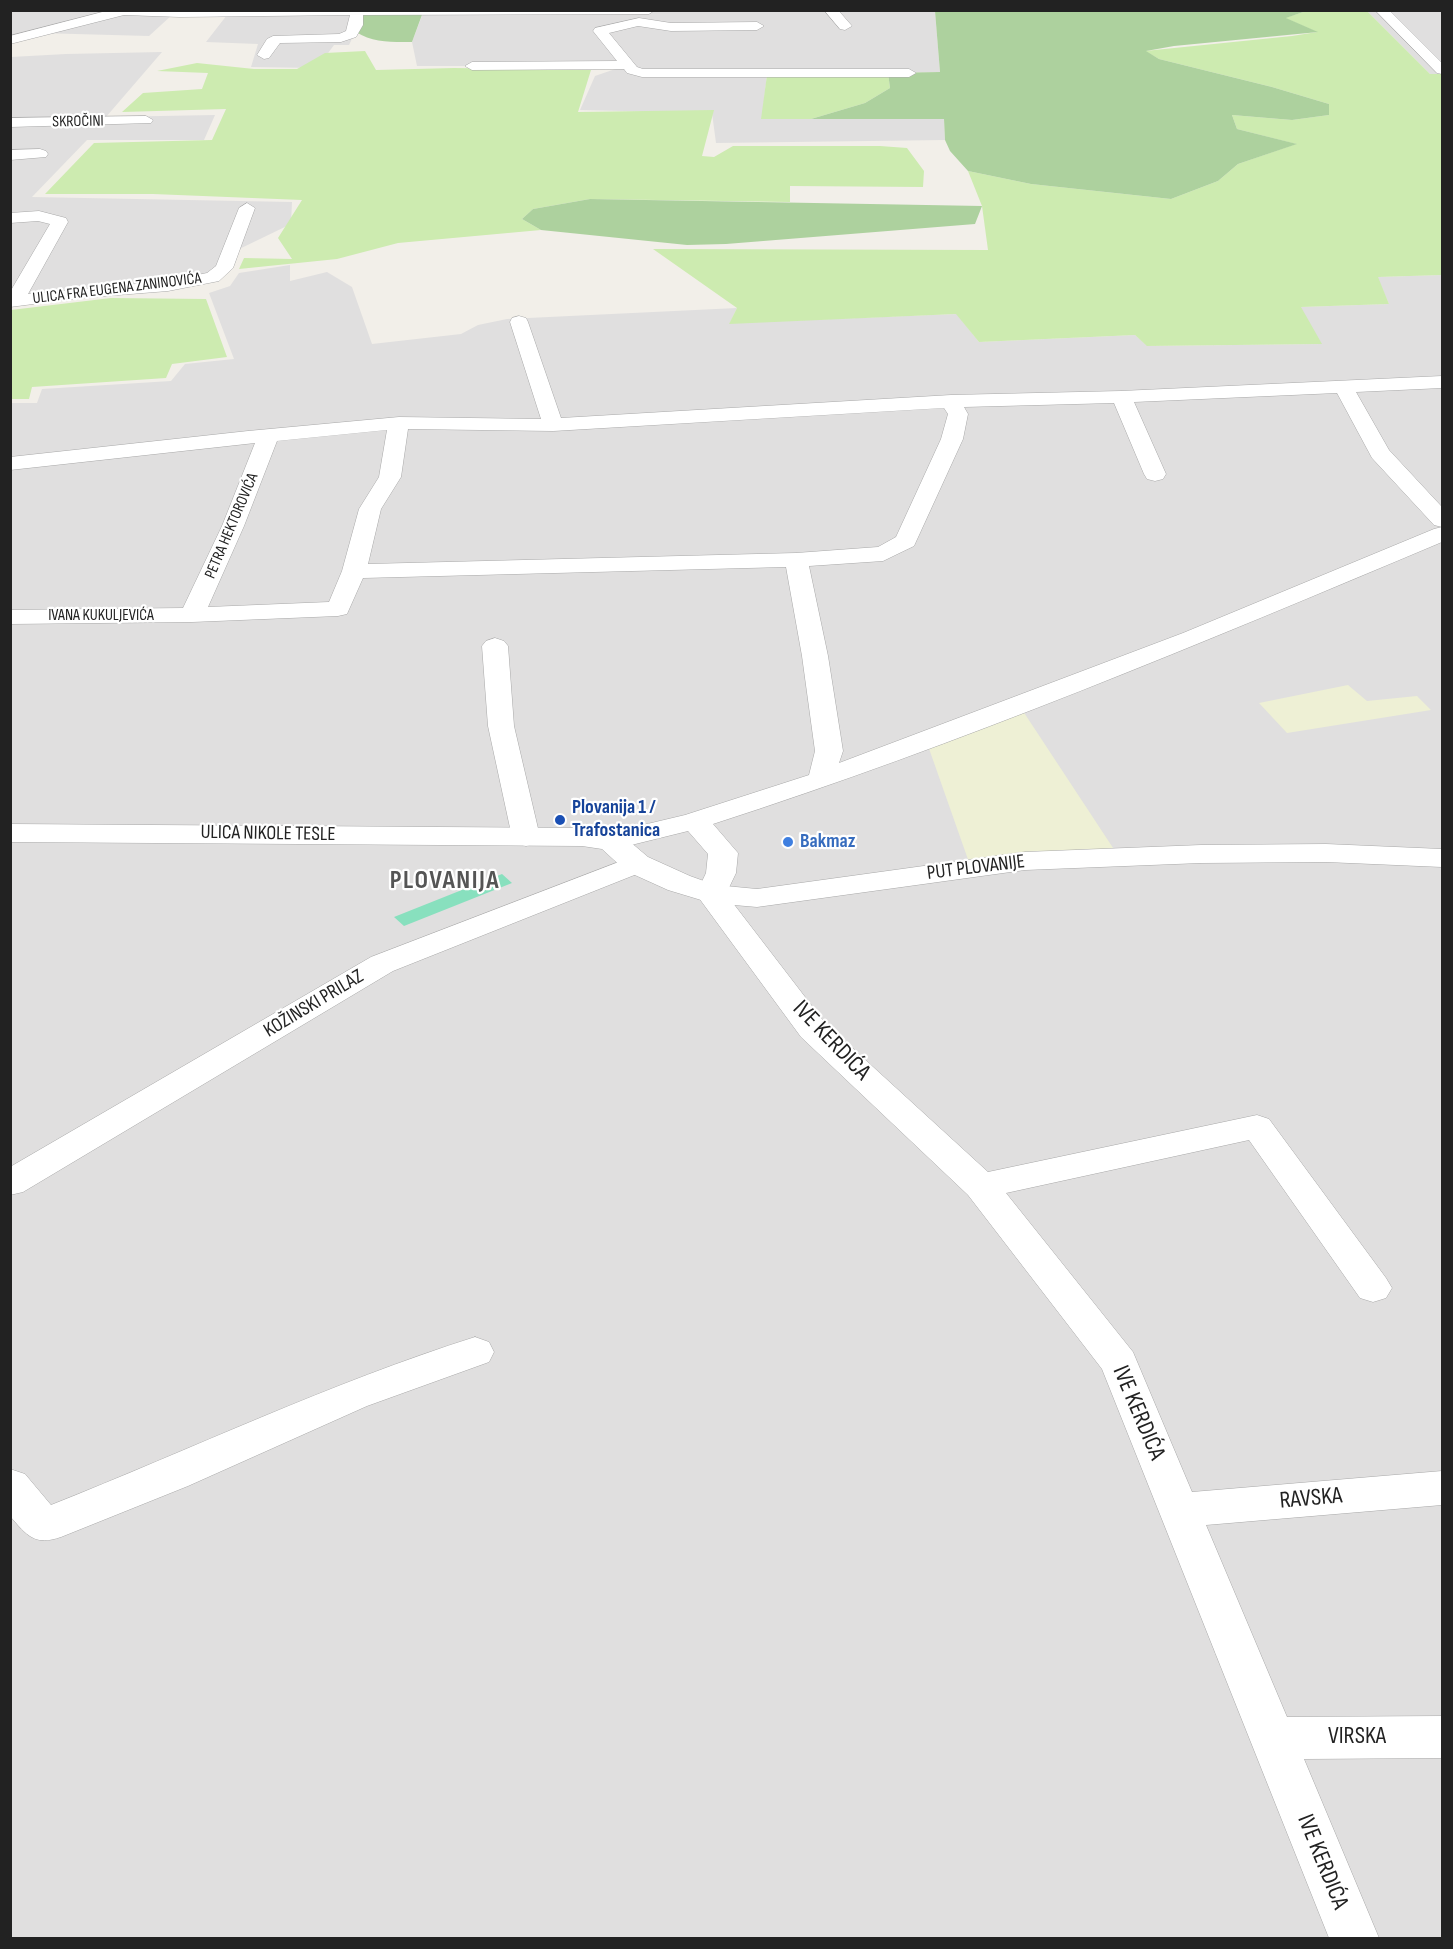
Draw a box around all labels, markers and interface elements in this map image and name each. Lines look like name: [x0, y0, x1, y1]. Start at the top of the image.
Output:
street label: SKROČINI: [52, 112, 104, 132]
street label: ULICA FRA EUGENA ZANINOVIĆA: [32, 269, 202, 309]
street label: PETRA HEKTOROVIĆA: [201, 470, 263, 582]
street label: IVANA KUKULJEVIĆA: [48, 606, 154, 626]
place label: Plovanija 1 / Trafostanica: [572, 796, 660, 843]
marker: Plovanija 1 / Trafostanica: [553, 813, 567, 827]
street label: ULICA NIKOLE TESLE: [200, 821, 336, 847]
place label: Bakmaz: [800, 830, 855, 854]
marker: Bakmaz: [781, 835, 795, 849]
street label: PUT PLOVANIJE: [926, 850, 1026, 886]
district label: PLOVANIJA: [390, 865, 500, 897]
street label: KOŽINSKI PRILAZ: [260, 965, 368, 1043]
street label: IVE KERDIĆA: [786, 995, 876, 1087]
street label: IVE KERDIĆA: [1105, 1361, 1171, 1465]
street label: RAVSKA: [1278, 1482, 1344, 1516]
street label: VIRSKA: [1328, 1723, 1386, 1751]
street label: IVE KERDIĆA: [1290, 1810, 1354, 1914]

